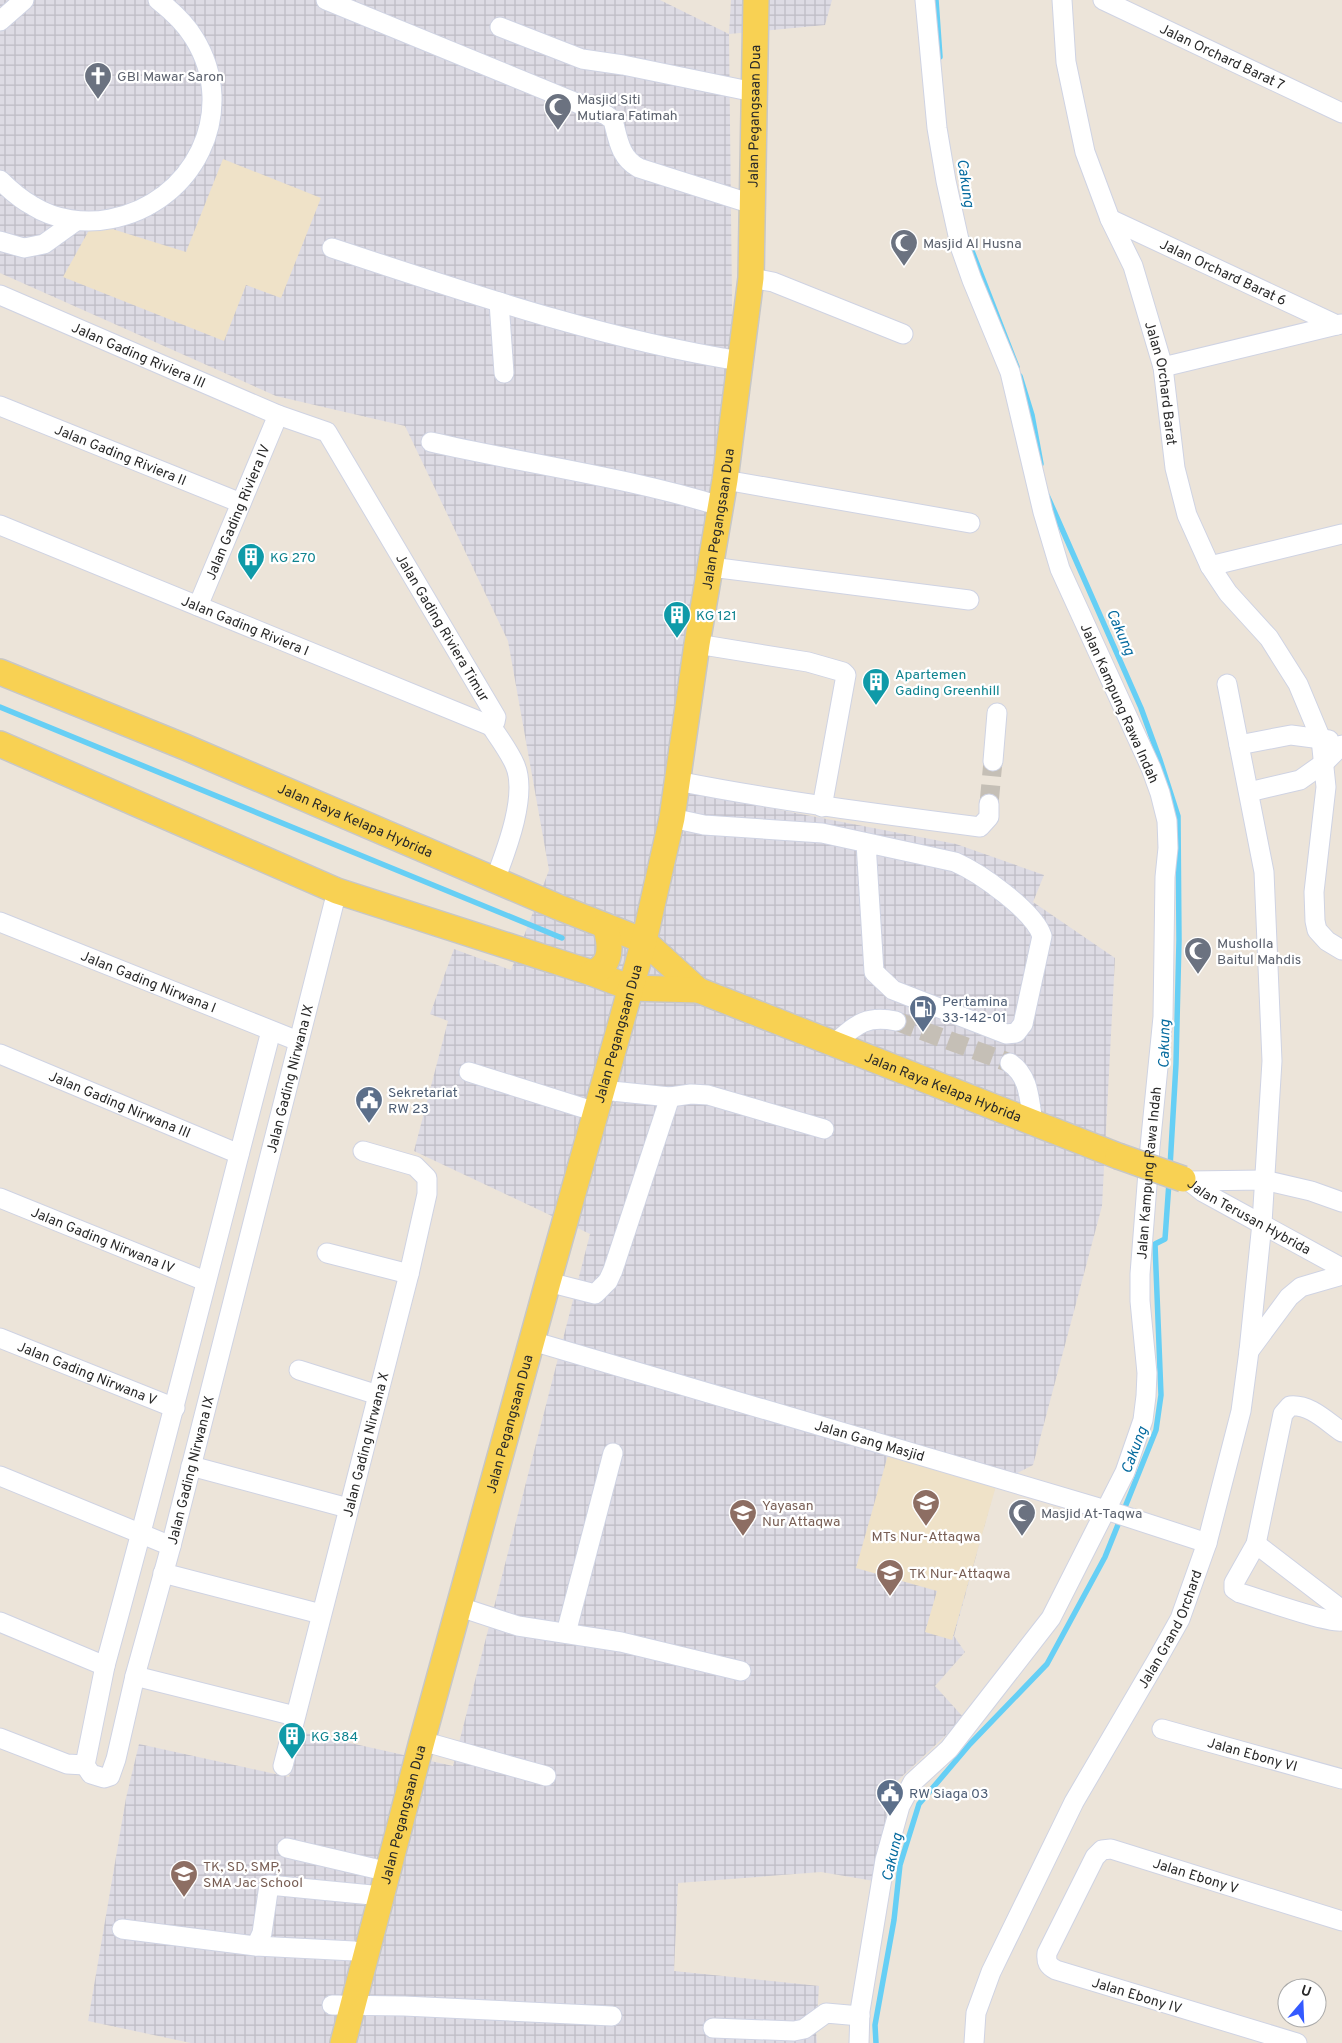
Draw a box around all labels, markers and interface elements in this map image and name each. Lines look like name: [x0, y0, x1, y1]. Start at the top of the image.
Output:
street label: Jalan Orchard Barat 7: [1157, 21, 1287, 95]
street label: Jalan Pegangsaan Dua: [746, 45, 765, 188]
church icon: GBI Mawar Saron: [83, 61, 113, 100]
place label: GBI Mawar Saron: [117, 69, 224, 86]
mosque icon: Masjid Siti Mutiara Fatimah: [543, 92, 573, 131]
place label: Masjid Siti Mutiara Fatimah: [577, 92, 678, 125]
water label: Cakung: [951, 158, 978, 210]
mosque icon: Masjid Al Husna: [889, 228, 919, 267]
place label: Masjid Al Husna: [923, 236, 1022, 253]
street label: Jalan Orchard Barat 6: [1157, 236, 1289, 310]
street label: Jalan Gading Riviera III: [68, 320, 208, 393]
street label: Jalan Orchard Barat: [1140, 320, 1179, 446]
street label: Jalan Gading Riviera II: [52, 422, 188, 490]
street label: Jalan Gading Riviera IV: [203, 442, 275, 583]
street label: Jalan Pegangsaan Dua: [699, 447, 739, 591]
building icon: KG 270: [236, 542, 266, 581]
place label: KG 270: [270, 550, 316, 567]
street label: Jalan Gading Riviera Timur: [391, 551, 492, 706]
street label: Jalan Gading Riviera I: [178, 593, 311, 661]
building icon: KG 121: [662, 600, 692, 639]
water label: Cakung: [1101, 606, 1139, 660]
place label: KG 121: [696, 608, 737, 625]
street label: Jalan Kampung Rawa Indah: [1076, 621, 1162, 786]
building icon: Apartemen Gading Greenhill: [861, 667, 891, 706]
place label: Apartemen Gading Greenhill: [895, 667, 1000, 700]
street label: Jalan Raya Kelapa Hybrida: [274, 781, 435, 862]
mosque icon: Musholla Baitul Mahdis: [1183, 936, 1213, 975]
place label: Musholla Baitul Mahdis: [1217, 936, 1301, 969]
street label: Jalan Gading Nirwana I: [78, 948, 218, 1017]
street label: Jalan Pegangsaan Dua: [592, 963, 647, 1105]
fuel station icon: Pertamina 33-142-01: [908, 994, 938, 1033]
place label: Pertamina 33-142-01: [942, 994, 1008, 1027]
street label: Jalan Gading Nirwana IX: [264, 1003, 318, 1155]
water label: Cakung: [1156, 1019, 1175, 1069]
street label: Jalan Raya Kelapa Hybrida: [862, 1050, 1024, 1127]
street label: Jalan Gading Nirwana III: [46, 1068, 193, 1143]
public building icon: Sekretariat RW 23: [354, 1085, 384, 1124]
place label: Sekretariat RW 23: [388, 1085, 458, 1118]
street label: Jalan Kampung Rawa Indah: [1134, 1086, 1166, 1260]
street label: Jalan Terusan Hybrida: [1183, 1176, 1313, 1259]
street label: Jalan Gading Nirwana IV: [28, 1204, 177, 1278]
street label: Jalan Gading Nirwana V: [14, 1339, 159, 1410]
street label: Jalan Pegangsaan Dua: [483, 1353, 538, 1496]
street label: Jalan Gading Nirwana X: [340, 1371, 394, 1519]
street label: Jalan Gading Nirwana IX: [165, 1394, 219, 1547]
street label: Jalan Gang Masjid: [812, 1418, 926, 1466]
water label: Cakung: [1118, 1423, 1153, 1477]
school or university icon: MTs Nur-Attaqwa: [911, 1488, 941, 1527]
school or university icon: Yayasan Nur Attaqwa: [728, 1498, 758, 1537]
place label: Yayasan Nur Attaqwa: [762, 1498, 840, 1531]
mosque icon: Masjid At-Taqwa: [1007, 1498, 1037, 1537]
place label: Masjid At-Taqwa: [1041, 1506, 1142, 1523]
place label: MTs Nur-Attaqwa: [872, 1529, 980, 1546]
school or university icon: TK Nur-Attaqwa: [875, 1558, 905, 1597]
place label: TK Nur-Attaqwa: [909, 1566, 1010, 1583]
street label: Jalan Grand Orchard: [1135, 1568, 1207, 1692]
building icon: KG 384: [277, 1721, 307, 1760]
place label: KG 384: [311, 1729, 358, 1746]
street label: Jalan Ebony VI: [1205, 1735, 1299, 1776]
street label: Jalan Pegangsaan Dua: [378, 1744, 431, 1886]
public building icon: RW Siaga 03: [875, 1778, 905, 1817]
place label: RW Siaga 03: [909, 1786, 989, 1803]
water label: Cakung: [879, 1831, 908, 1883]
street label: Jalan Ebony V: [1151, 1856, 1240, 1898]
school or university icon: TK, SD, SMP, SMA Jac School: [169, 1859, 199, 1898]
place label: TK, SD, SMP, SMA Jac School: [203, 1859, 303, 1892]
street label: Jalan Ebony IV: [1090, 1975, 1184, 2018]
north arrow: [1277, 1978, 1327, 2028]
text: U: [1298, 1982, 1313, 2002]

